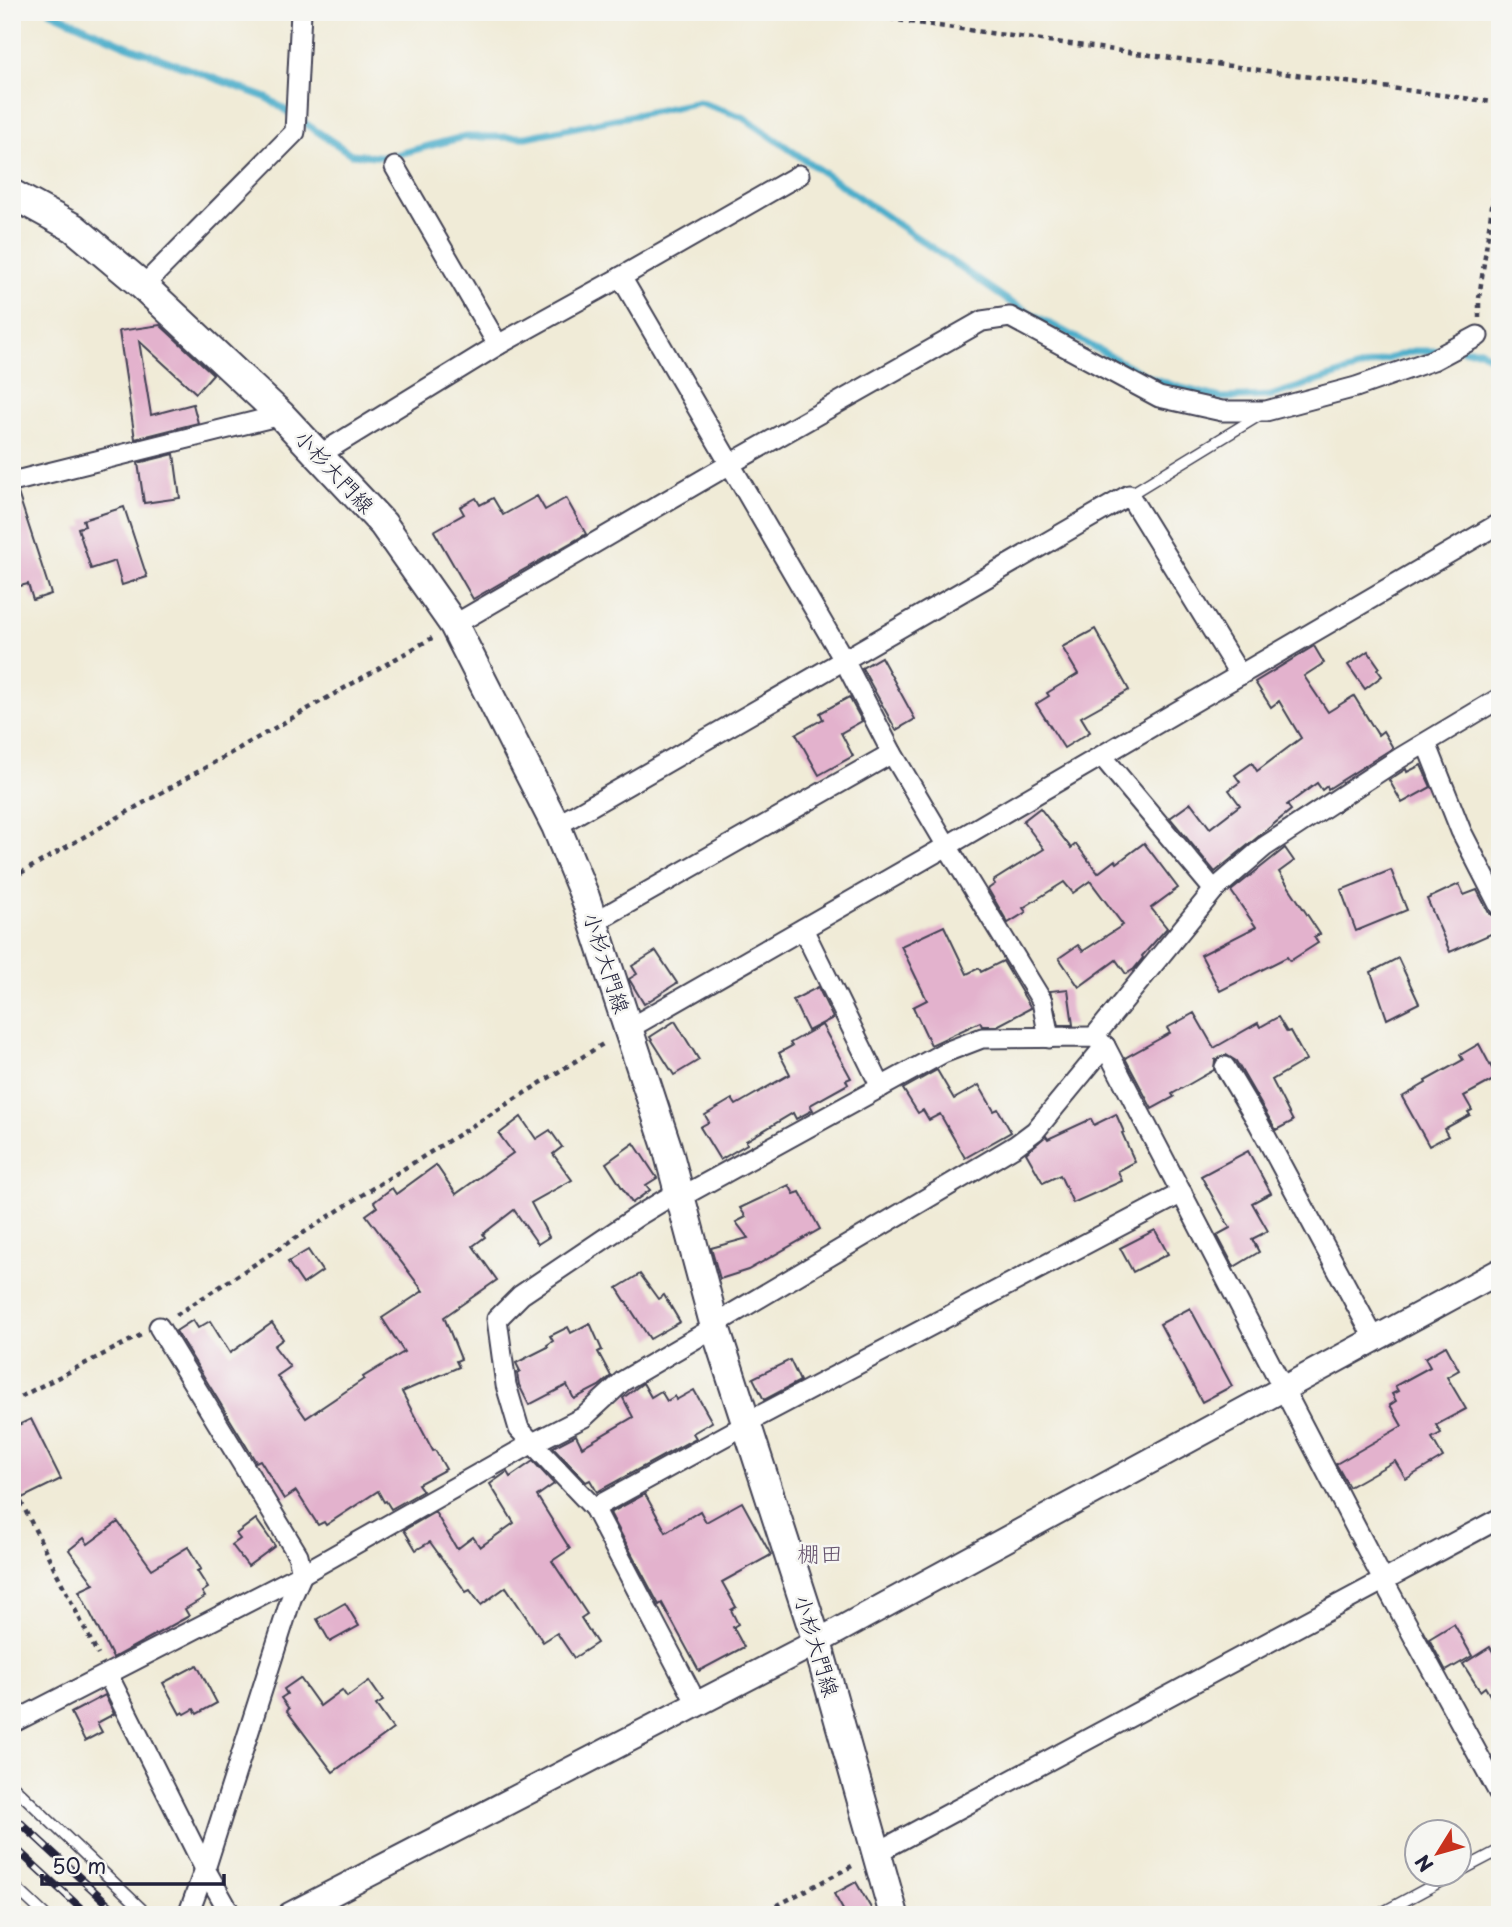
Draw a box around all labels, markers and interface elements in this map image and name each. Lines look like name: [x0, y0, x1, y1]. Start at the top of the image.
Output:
street label: 小杉大門線: [288, 421, 383, 520]
street label: 小杉大門線: [576, 908, 639, 1017]
district label: 棚田: [797, 1535, 843, 1570]
street label: 小杉大門線: [787, 1591, 849, 1700]
north arrow: [1404, 1818, 1474, 1888]
scale bar: [42, 1843, 224, 1887]
text: 50 m: [52, 1849, 106, 1881]
text: N: [1408, 1849, 1439, 1878]

